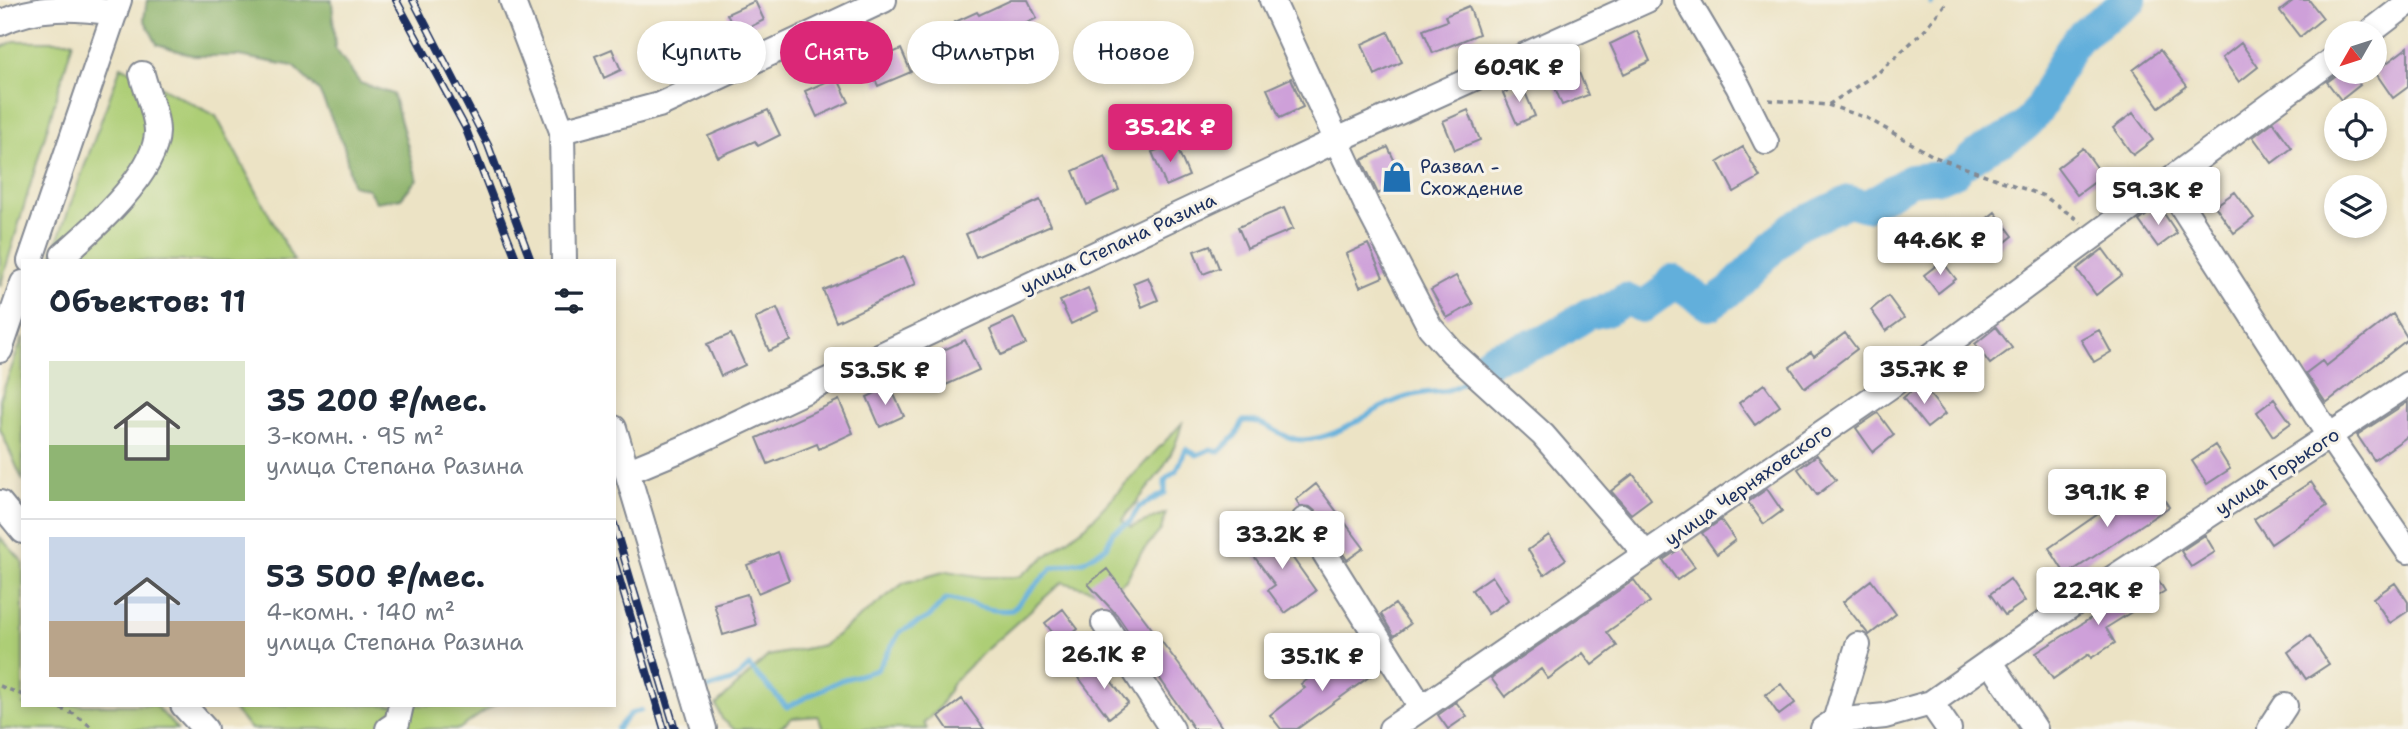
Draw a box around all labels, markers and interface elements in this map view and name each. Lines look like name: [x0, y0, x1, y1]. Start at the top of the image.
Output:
chip: Купить: [637, 21, 766, 84]
chip: Снять: [780, 21, 893, 84]
chip: Фильтры: [907, 21, 1059, 84]
chip: Новое: [1073, 21, 1194, 84]
north arrow: [2324, 21, 2387, 84]
map controls: [2324, 21, 2387, 238]
pin: 60.9K ₽: [1454, 44, 1584, 104]
text: 60.9K ₽: [1474, 52, 1564, 82]
button: locate: [2324, 98, 2387, 161]
pin: 35.2K ₽: [1105, 104, 1235, 164]
text: 35.2K ₽: [1124, 112, 1216, 142]
place label: Развал - Схождение: [1420, 154, 1523, 201]
shop icon: Развал - Схождение: [1380, 160, 1414, 194]
pin: 59.3K ₽: [2093, 168, 2223, 227]
text: 59.3K ₽: [2112, 175, 2204, 205]
button: layers: [2324, 175, 2387, 238]
street label: улица Степана Разина: [1016, 187, 1220, 300]
pin: 44.6K ₽: [1875, 218, 2005, 277]
text: 44.6K ₽: [1894, 225, 1986, 255]
text: Объектов: 11: [49, 281, 246, 322]
icon: filters: [550, 282, 588, 320]
pin: 35.7K ₽: [1859, 346, 1989, 406]
pin: 53.5K ₽: [820, 348, 950, 407]
text: 35.7K ₽: [1879, 354, 1969, 384]
text: 53.5K ₽: [840, 355, 930, 385]
text: 35 200 ₽/мес.: [266, 380, 487, 421]
icon: home: [105, 389, 189, 473]
street label: улица Черняховского: [1660, 417, 1837, 552]
text: 3-комн. · 95 m²: [266, 421, 444, 451]
street label: улица Горького: [2210, 422, 2344, 521]
text: улица Степана Разина: [266, 451, 524, 481]
pin: 39.1K ₽: [2042, 470, 2172, 529]
text: 39.1K ₽: [2064, 477, 2150, 507]
pin: 33.2K ₽: [1217, 512, 1347, 571]
text: 33.2K ₽: [1235, 519, 1329, 549]
text: 53 500 ₽/мес.: [266, 556, 485, 597]
icon: home: [105, 565, 189, 649]
pin: 22.9K ₽: [2033, 568, 2163, 627]
text: 22.9K ₽: [2052, 575, 2144, 605]
text: 4-комн. · 140 m²: [266, 597, 455, 627]
text: улица Степана Разина: [266, 627, 524, 657]
pin: 26.1K ₽: [1039, 632, 1169, 691]
pin: 35.1K ₽: [1257, 634, 1387, 693]
text: 26.1K ₽: [1061, 639, 1147, 669]
text: 35.1K ₽: [1280, 641, 1364, 671]

